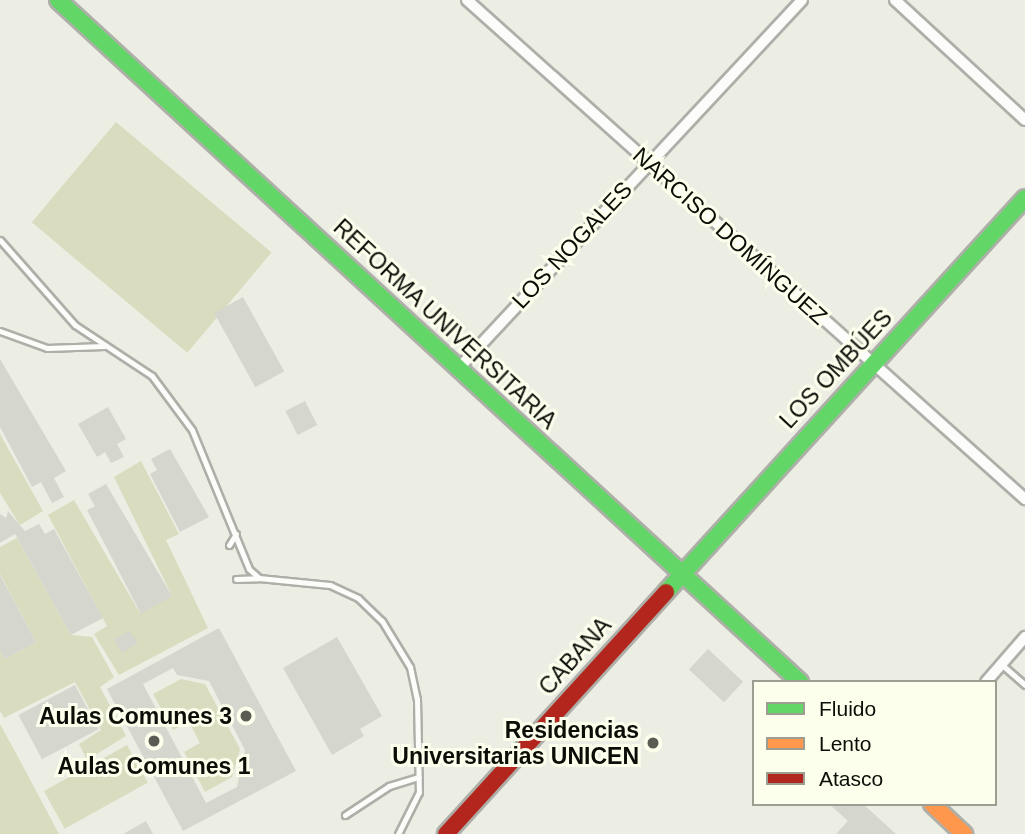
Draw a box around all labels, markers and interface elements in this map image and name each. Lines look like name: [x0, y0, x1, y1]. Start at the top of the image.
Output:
street label: NARCISO DOMÍNGUEZ: [627, 142, 833, 330]
street label: LOS NOGALES: [506, 176, 638, 314]
street label: REFORMA UNIVERSITARIA: [327, 213, 563, 435]
street label: LOS OMBÚES: [774, 304, 898, 434]
street label: CABANA: [533, 612, 617, 700]
legend: [752, 680, 997, 806]
text: Fluido: [819, 697, 876, 720]
place label: Aulas Comunes 3: [39, 702, 232, 730]
marker: Aulas Comunes 3: [238, 708, 254, 724]
place label: Residencias Universitarias UNICEN: [392, 716, 639, 770]
text: Lento: [819, 732, 872, 755]
marker: Aulas Comunes 1: [146, 733, 162, 749]
marker: Residencias Universitarias UNICEN: [645, 735, 661, 751]
place label: Aulas Comunes 1: [58, 752, 250, 780]
text: Atasco: [819, 767, 883, 790]

